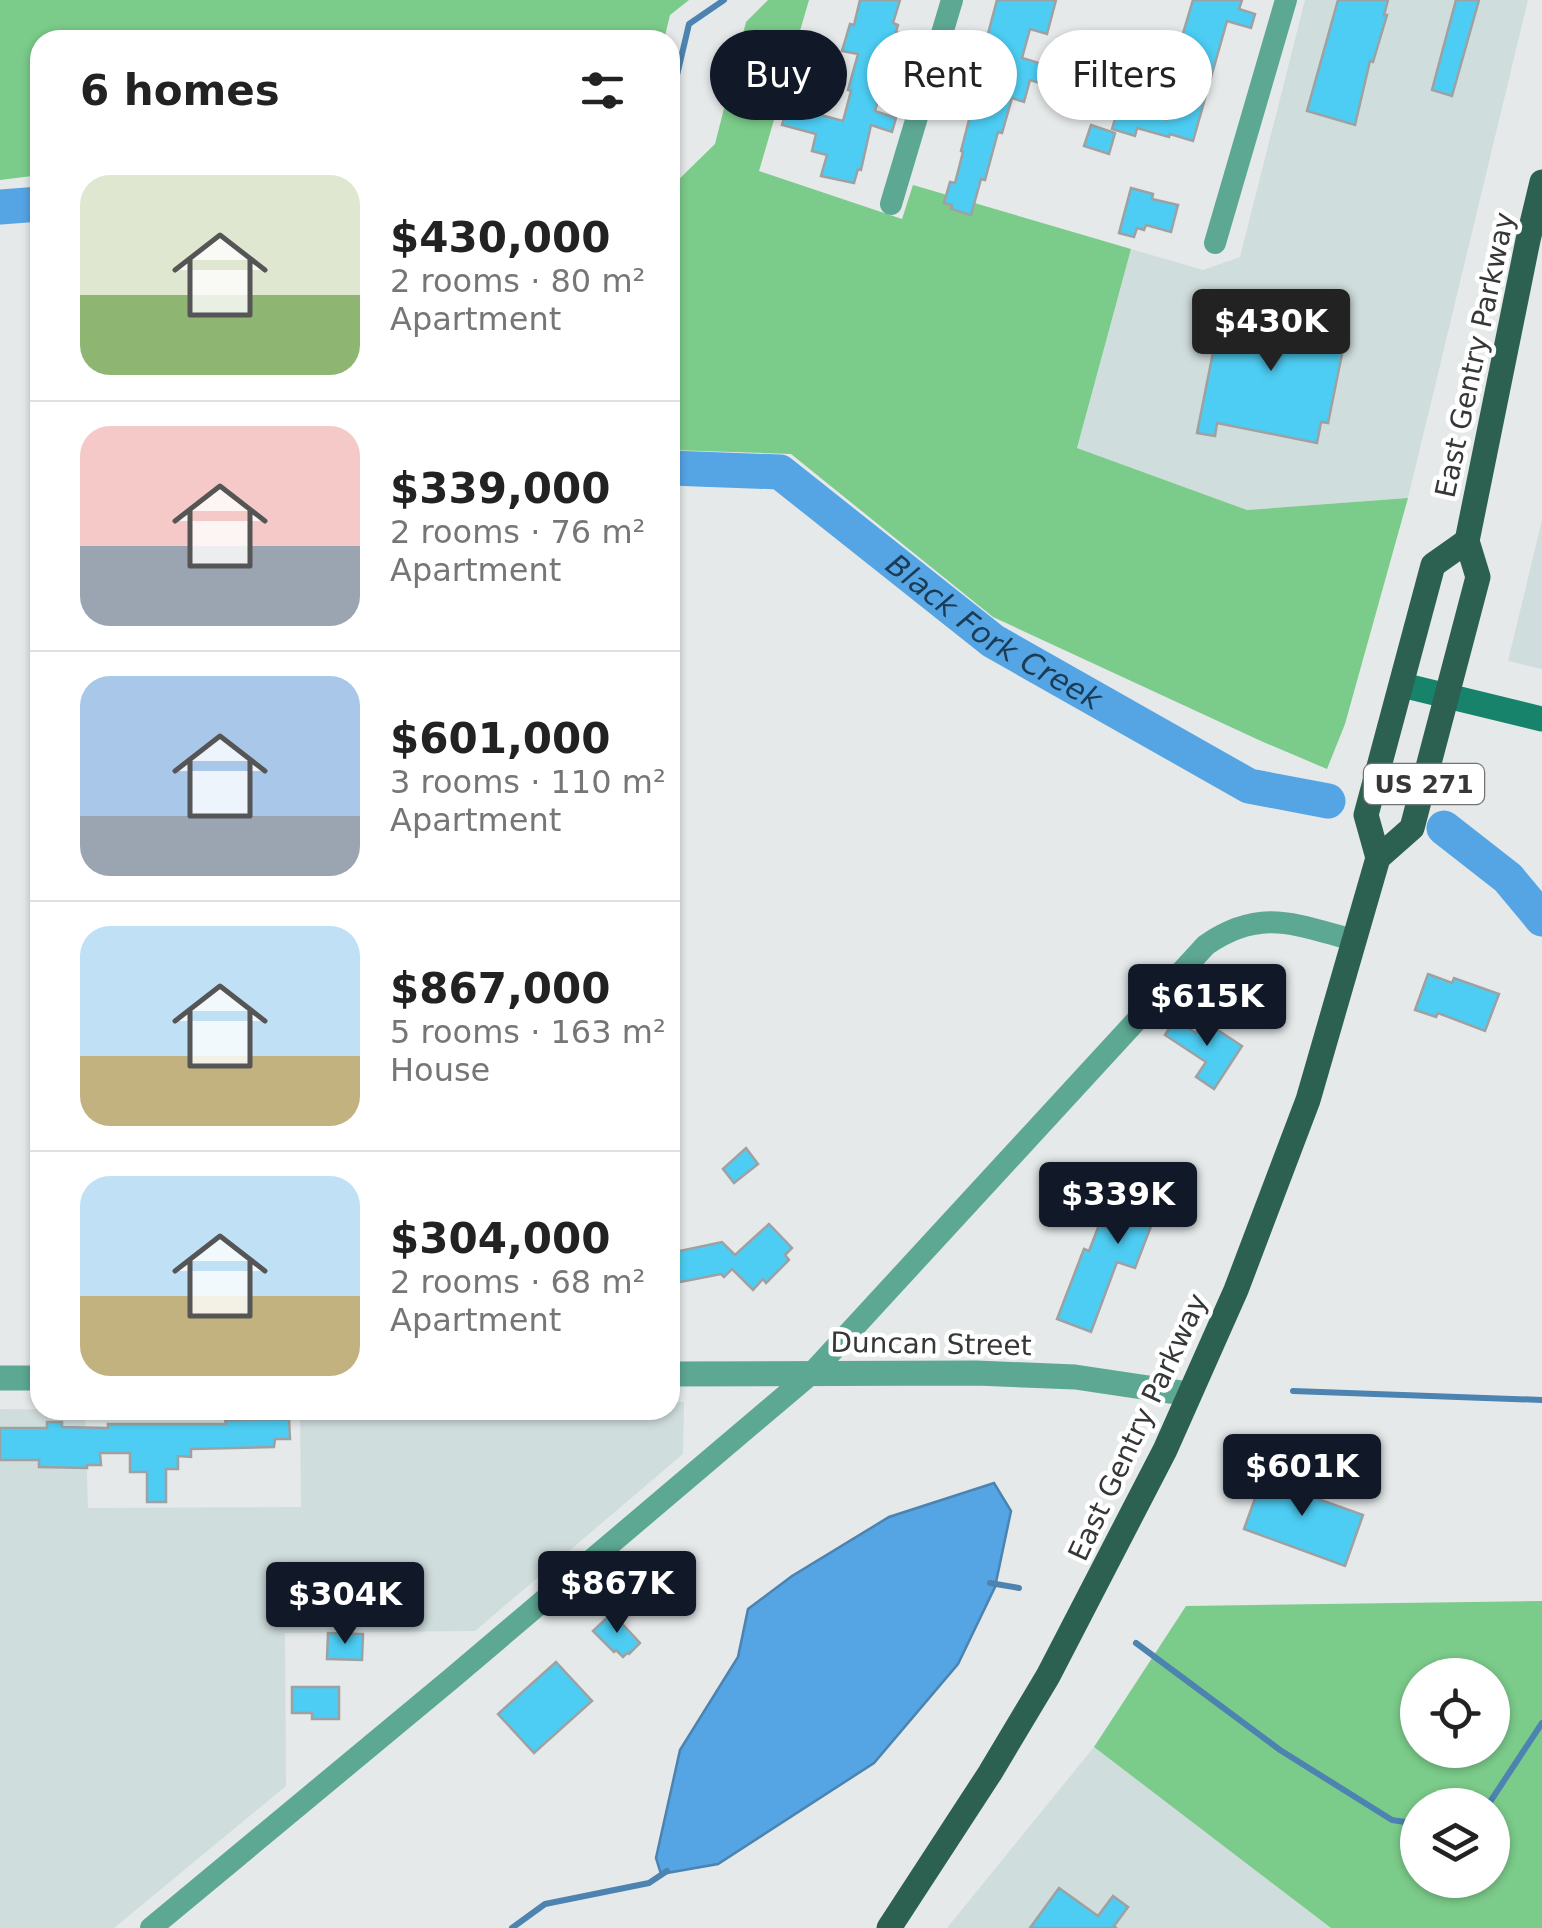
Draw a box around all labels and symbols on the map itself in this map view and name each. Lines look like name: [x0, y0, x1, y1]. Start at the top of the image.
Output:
street label: East Gentry Parkway: [1429, 209, 1521, 501]
pin: $430K: [1201, 289, 1341, 374]
water label: Black Fork Creek: [880, 546, 1110, 717]
road number: US 271: [1364, 764, 1484, 804]
pin: $615K: [1137, 964, 1277, 1049]
pin: $339K: [1048, 1162, 1188, 1247]
street label: East Gentry Parkway: [1062, 1288, 1214, 1566]
street label: Duncan Street: [830, 1326, 1032, 1362]
pin: $601K: [1232, 1434, 1372, 1519]
pin: $867K: [547, 1551, 687, 1636]
pin: $304K: [275, 1562, 415, 1647]

